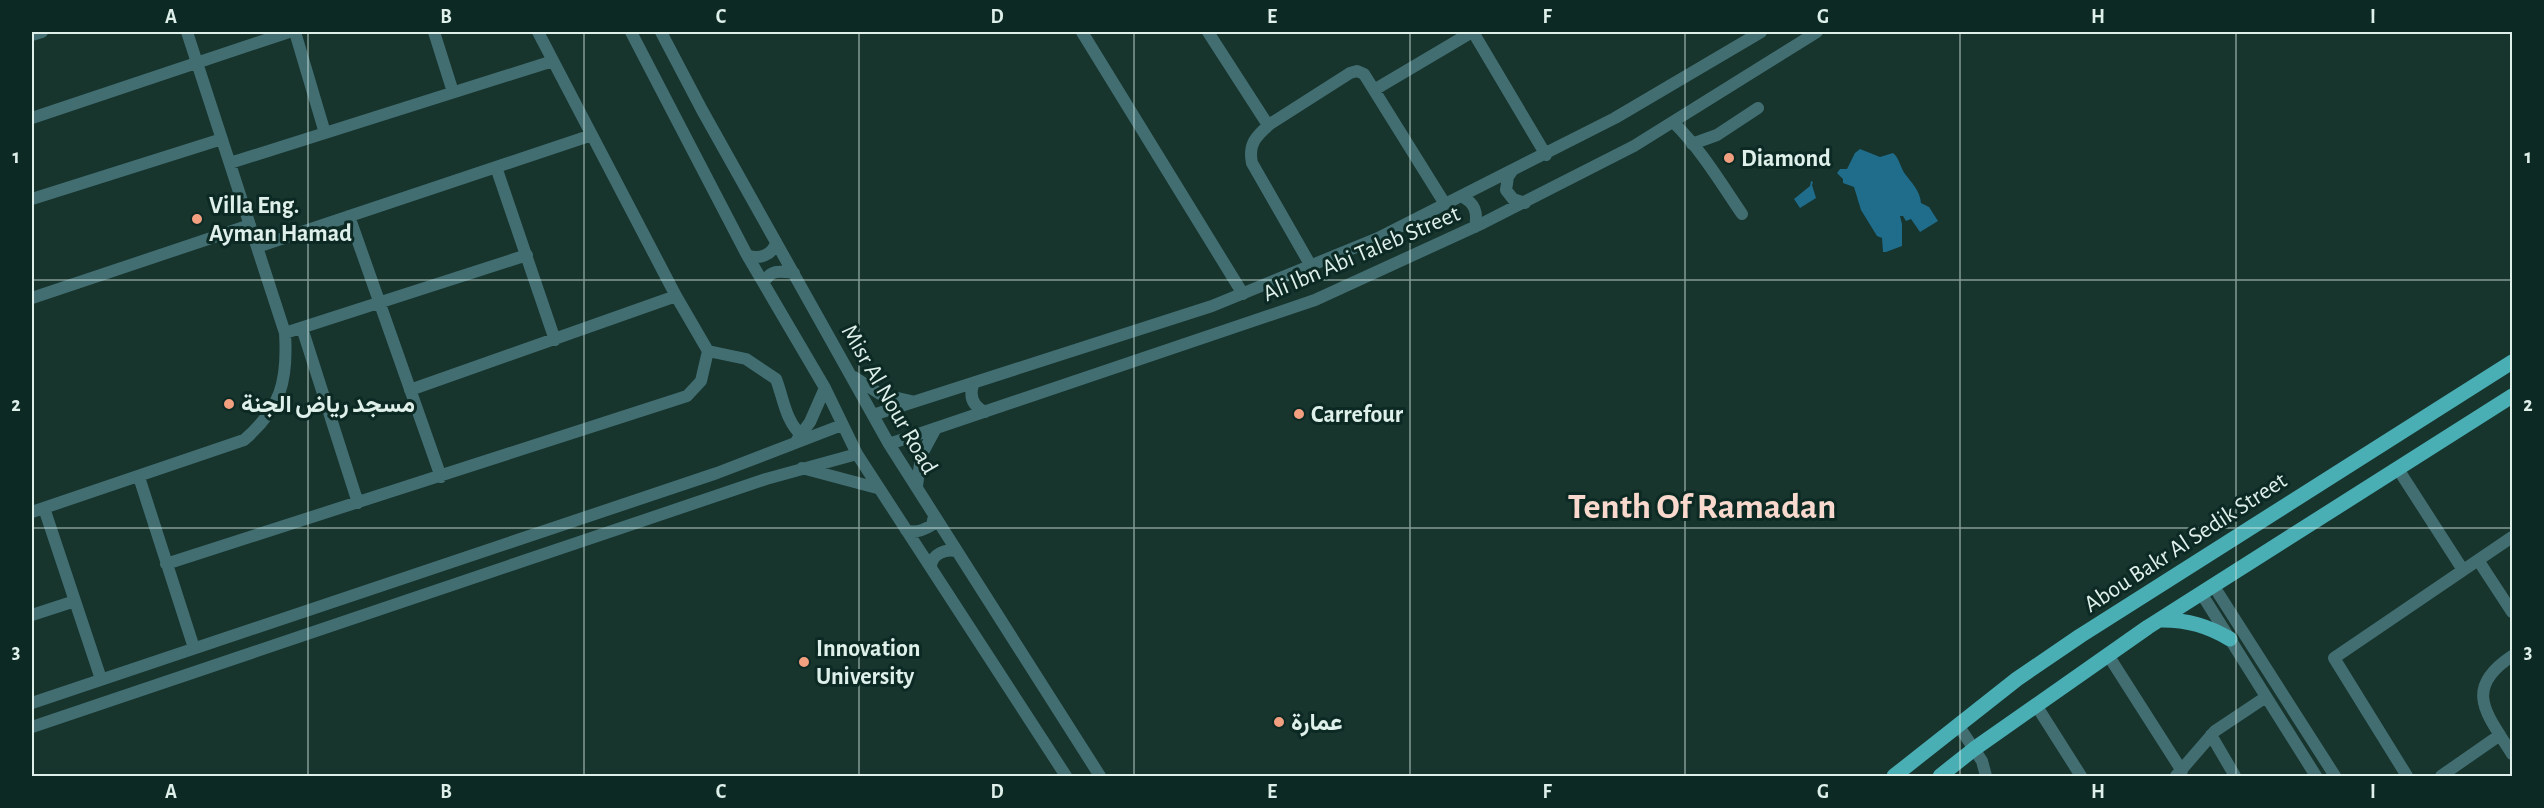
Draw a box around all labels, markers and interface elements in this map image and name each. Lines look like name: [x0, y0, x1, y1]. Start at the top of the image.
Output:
text: A: [165, 7, 177, 27]
text: B: [440, 7, 452, 27]
text: C: [716, 7, 727, 27]
text: D: [990, 7, 1004, 27]
text: E: [1267, 7, 1277, 27]
text: F: [1542, 7, 1552, 27]
text: G: [1817, 7, 1829, 27]
text: H: [2091, 7, 2105, 27]
text: I: [2370, 7, 2376, 27]
text: 1: [12, 147, 20, 167]
place label: Diamond: [1741, 147, 1831, 171]
text: 1: [2524, 147, 2532, 167]
marker: Diamond: [1722, 151, 1736, 165]
place label: Villa Eng. Ayman Hamad: [209, 194, 352, 246]
street label: Ali Ibn Abi Taleb Street: [1259, 201, 1464, 306]
marker: Villa Eng. Ayman Hamad: [190, 212, 204, 226]
street label: Misr Al Nour Road: [837, 321, 942, 478]
place label: مسجد رياض الجنة: [241, 393, 415, 419]
text: 2: [11, 395, 21, 415]
text: 2: [2523, 395, 2533, 415]
marker: مسجد رياض الجنة: [222, 397, 236, 411]
place label: Carrefour: [1311, 403, 1404, 427]
marker: Carrefour: [1292, 407, 1306, 421]
street label: Abou Bakr Al Sedik Street: [2080, 468, 2291, 617]
district label: Tenth Of Ramadan: [1568, 489, 1836, 525]
place label: Innovation University: [816, 637, 920, 689]
text: 3: [12, 642, 20, 662]
text: 3: [2524, 642, 2532, 662]
marker: Innovation University: [797, 655, 811, 669]
place label: عمارة: [1291, 711, 1343, 737]
marker: عمارة: [1272, 715, 1286, 729]
text: A: [165, 782, 177, 802]
text: B: [440, 782, 452, 802]
text: C: [716, 782, 727, 802]
text: D: [990, 782, 1004, 802]
text: E: [1267, 782, 1277, 802]
text: F: [1542, 782, 1552, 802]
text: G: [1817, 782, 1829, 802]
text: H: [2091, 782, 2105, 802]
text: I: [2370, 782, 2376, 802]

